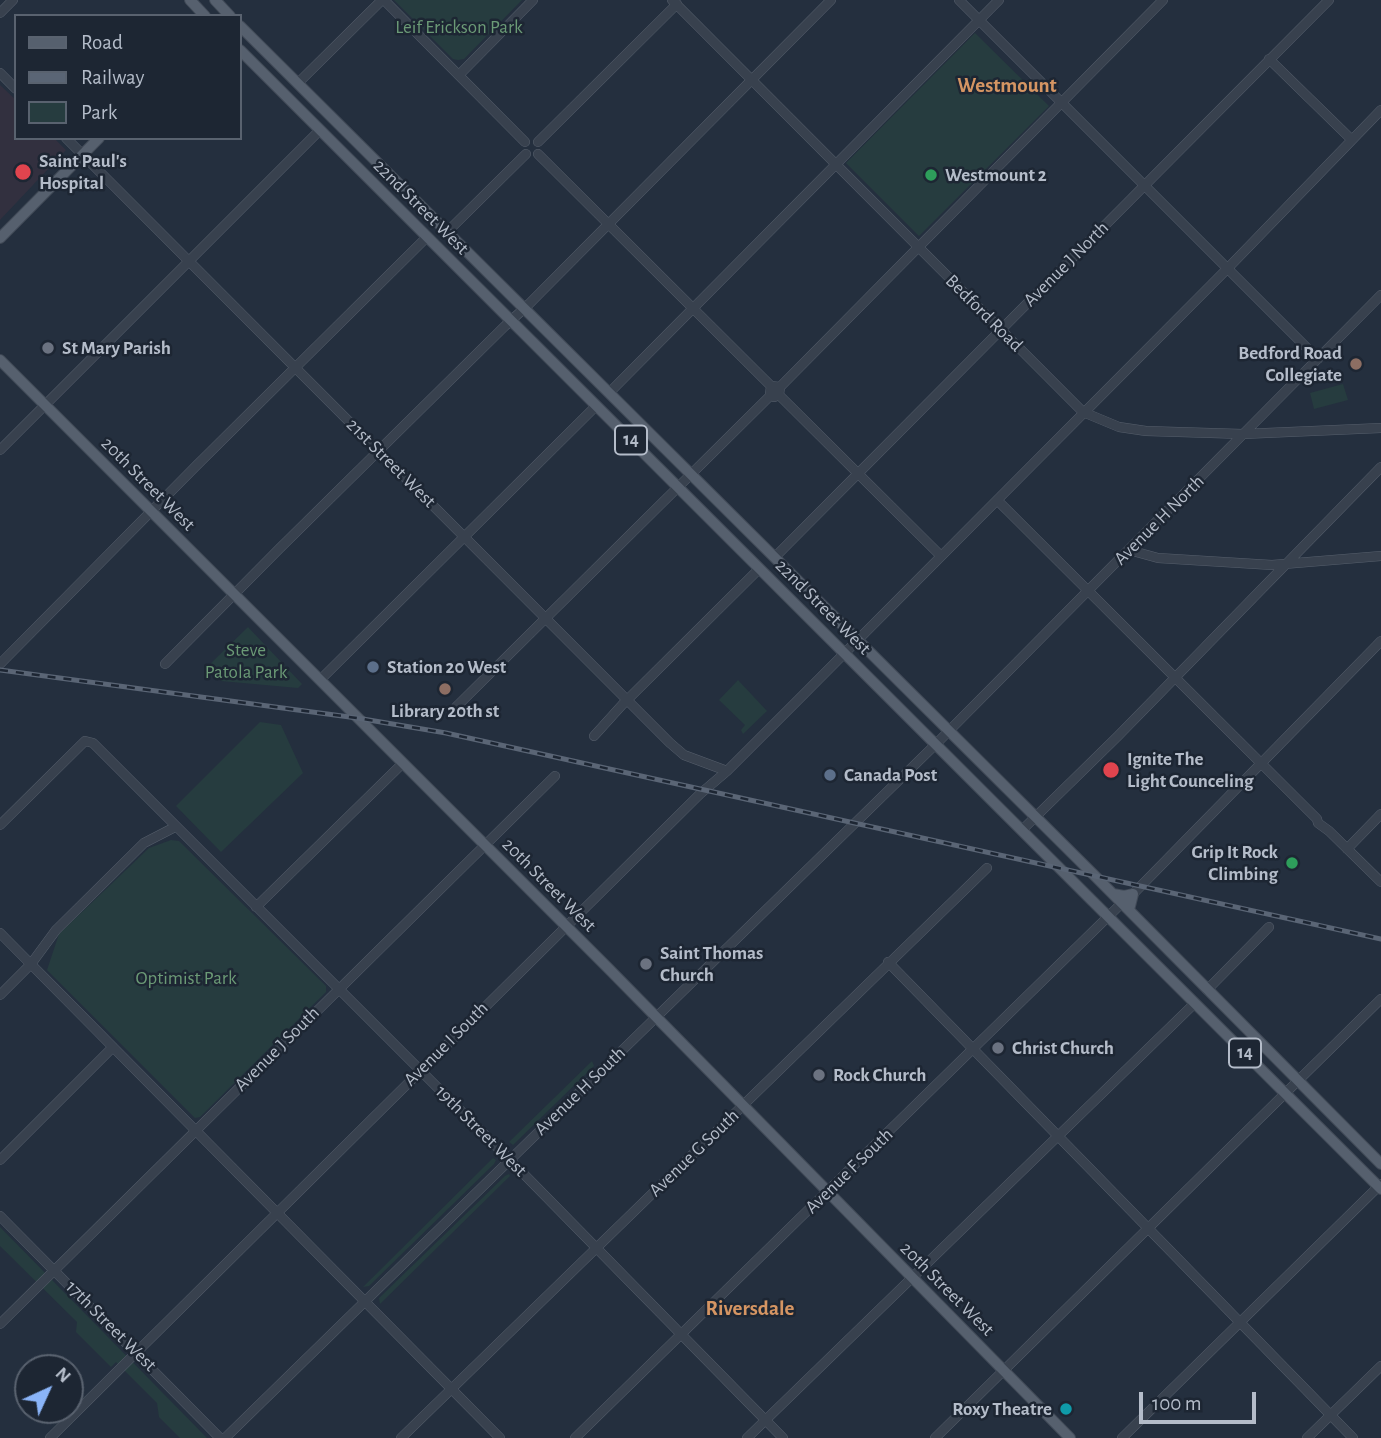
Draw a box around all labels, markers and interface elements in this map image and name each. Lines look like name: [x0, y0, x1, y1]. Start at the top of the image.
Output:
legend: [14, 14, 242, 140]
park label: Leif Erickson Park: [395, 16, 523, 38]
text: Road: [81, 32, 123, 53]
text: Railway: [81, 67, 144, 88]
district label: Westmount: [957, 73, 1057, 99]
text: Park: [81, 102, 117, 123]
place label: Saint Paul's Hospital: [39, 150, 127, 194]
street label: 22nd Street West: [368, 154, 474, 260]
marker: Saint Paul's Hospital: [13, 162, 33, 182]
place label: Westmount 2: [945, 164, 1047, 186]
marker: Westmount 2: [923, 167, 939, 183]
street label: Avenue J North: [1019, 217, 1113, 311]
street label: Bedford Road: [941, 270, 1027, 356]
place label: St Mary Parish: [62, 337, 171, 359]
marker: St Mary Parish: [40, 340, 56, 356]
place label: Bedford Road Collegiate: [1238, 342, 1342, 386]
marker: Bedford Road Collegiate: [1348, 356, 1364, 372]
street label: 21st Street West: [341, 413, 441, 513]
road number: 14: [615, 426, 647, 454]
street label: 20th Street West: [96, 432, 200, 536]
street label: Avenue H North: [1109, 470, 1209, 570]
street label: 22nd Street West: [770, 554, 876, 660]
park label: Steve Patola Park: [205, 639, 287, 683]
place label: Station 20 West: [387, 656, 506, 678]
marker: Station 20 West: [365, 659, 381, 675]
marker: Library 20th st: [437, 681, 453, 697]
place label: Library 20th st: [391, 700, 499, 722]
place label: Ignite The Light Counceling: [1127, 748, 1254, 792]
marker: Ignite The Light Counceling: [1101, 760, 1121, 780]
place label: Canada Post: [844, 764, 937, 786]
marker: Canada Post: [822, 767, 838, 783]
street label: 20th Street West: [497, 833, 601, 937]
place label: Grip It Rock Climbing: [1191, 841, 1278, 885]
marker: Grip It Rock Climbing: [1284, 855, 1300, 871]
place label: Saint Thomas Church: [660, 942, 763, 986]
marker: Saint Thomas Church: [638, 956, 654, 972]
park label: Optimist Park: [135, 967, 237, 989]
street label: Avenue I South: [399, 997, 493, 1091]
street label: Avenue J South: [230, 1002, 324, 1096]
place label: Christ Church: [1012, 1037, 1114, 1059]
road number: 14: [1229, 1038, 1261, 1068]
marker: Christ Church: [990, 1040, 1006, 1056]
street label: Avenue H South: [530, 1042, 630, 1140]
place label: Rock Church: [833, 1064, 926, 1086]
marker: Rock Church: [811, 1067, 827, 1083]
street label: 19th Street West: [430, 1080, 532, 1182]
street label: Avenue G South: [644, 1104, 744, 1202]
street label: Avenue F South: [800, 1123, 898, 1219]
street label: 20th Street West: [895, 1237, 999, 1341]
street label: 17th Street West: [61, 1276, 161, 1376]
district label: Riversdale: [706, 1296, 794, 1322]
north arrow: [14, 1354, 84, 1424]
text: N: [51, 1364, 74, 1387]
scale bar: [1143, 1378, 1260, 1422]
text: 100 m: [1152, 1393, 1202, 1414]
place label: Roxy Theatre: [952, 1398, 1052, 1420]
marker: Roxy Theatre: [1058, 1401, 1074, 1417]

